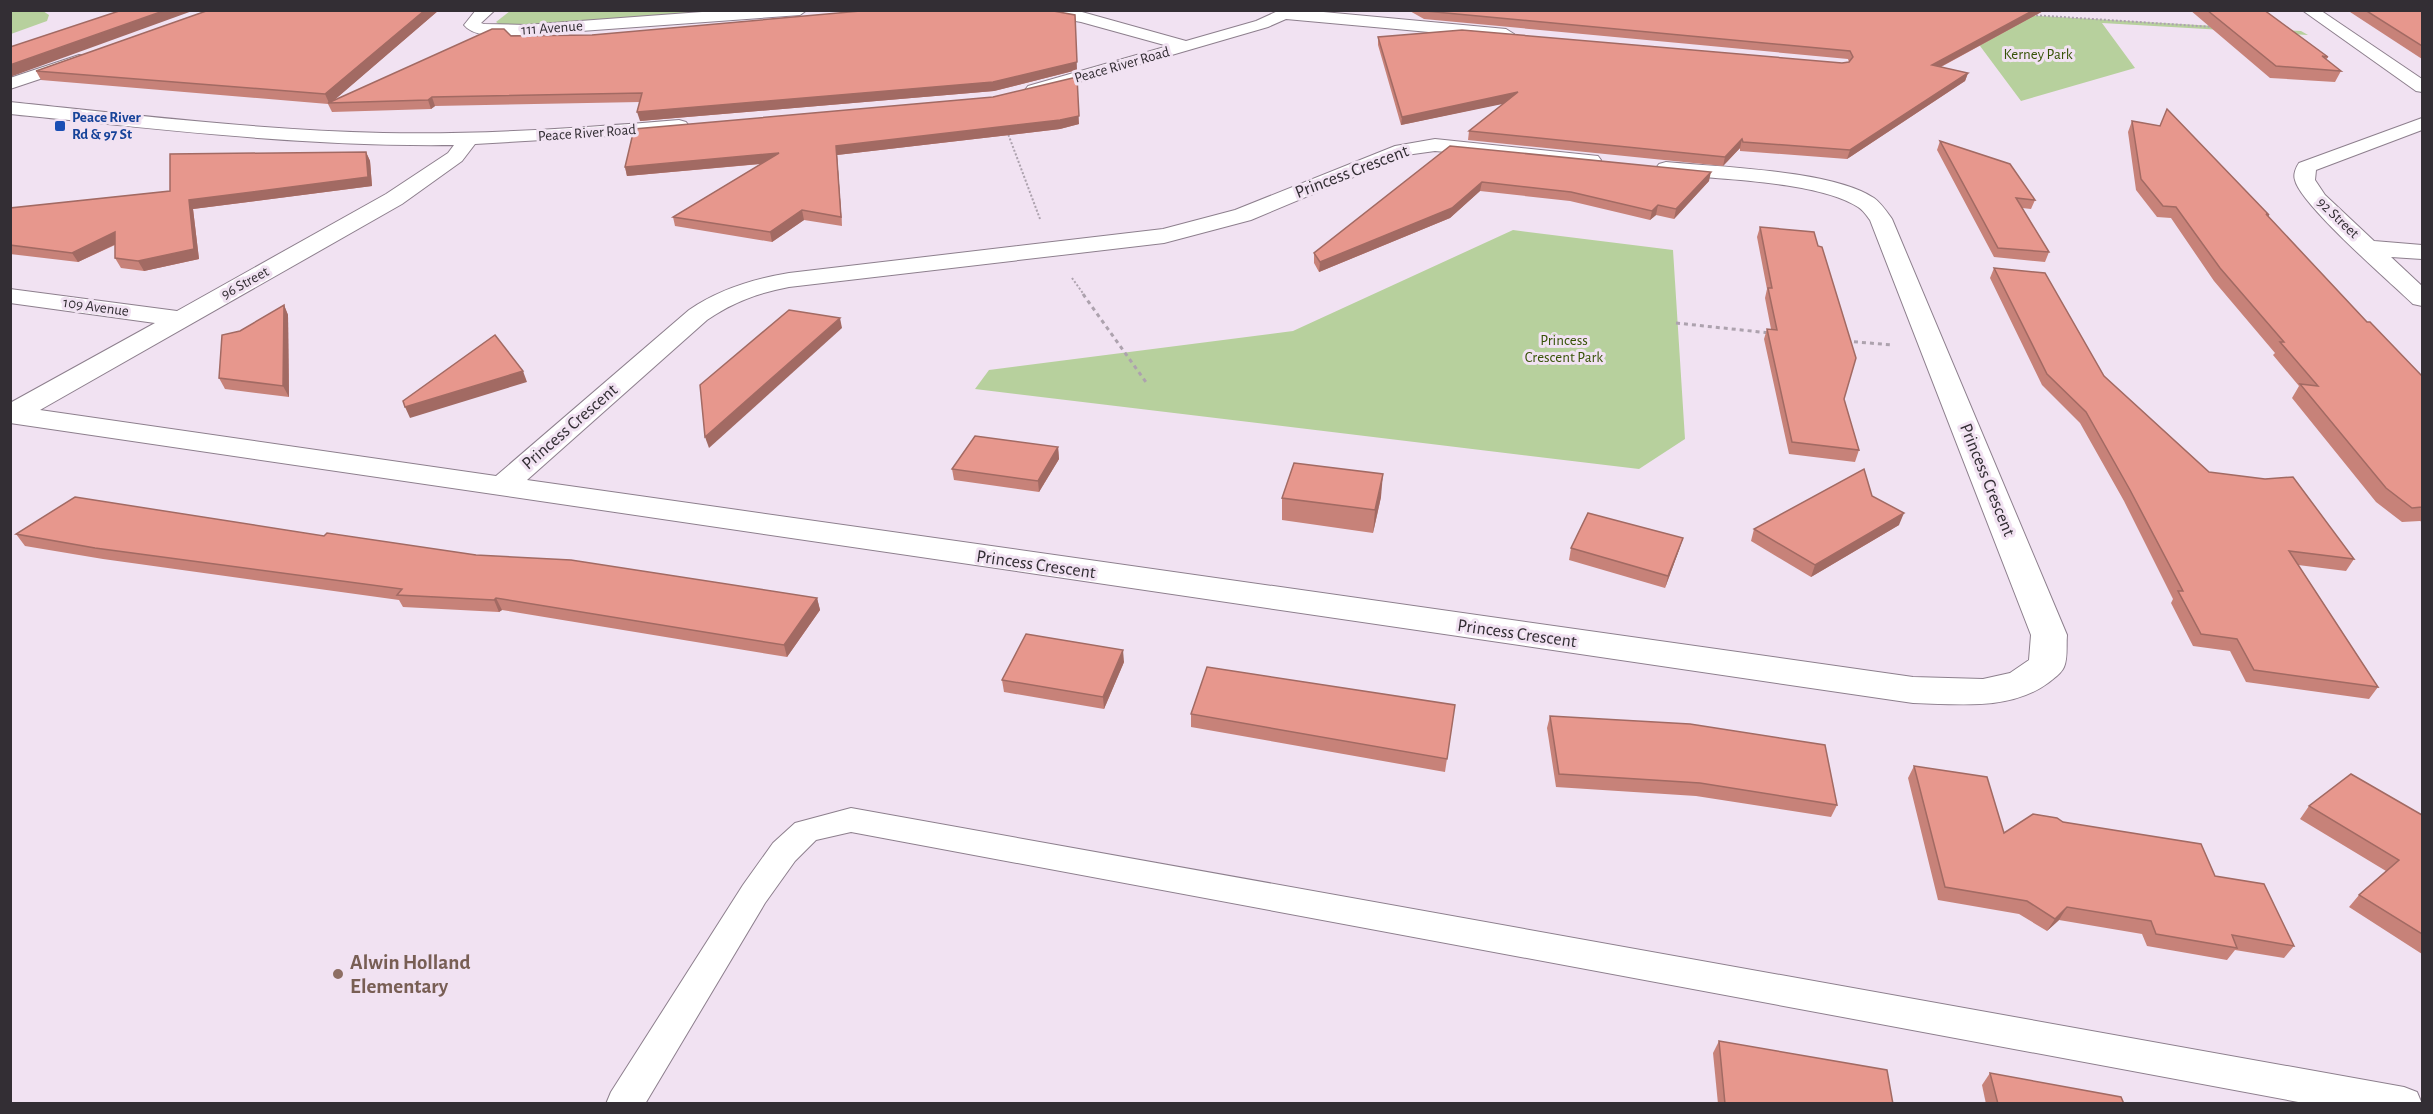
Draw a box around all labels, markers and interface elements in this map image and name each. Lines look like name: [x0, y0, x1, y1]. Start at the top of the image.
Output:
street label: 111 Avenue: [521, 18, 583, 38]
street label: Peace River Road: [1073, 44, 1172, 86]
park label: Kerney Park: [2003, 47, 2073, 62]
place label: Peace River Rd & 97 St: [72, 110, 142, 142]
marker: Peace River Rd & 97 St: [53, 119, 67, 133]
street label: Peace River Road: [537, 122, 637, 144]
street label: Princess Crescent: [1293, 142, 1412, 202]
street label: 92 Street: [2314, 195, 2362, 241]
street label: 96 Street: [219, 264, 272, 302]
street label: 109 Avenue: [62, 295, 130, 319]
park label: Princess Crescent Park: [1525, 333, 1603, 365]
street label: Princess Crescent: [519, 381, 621, 473]
street label: Princess Crescent: [1956, 421, 2018, 539]
street label: Princess Crescent: [975, 548, 1097, 582]
street label: Princess Crescent: [1456, 617, 1578, 651]
place label: Alwin Holland Elementary: [350, 952, 470, 997]
marker: Alwin Holland Elementary: [331, 967, 345, 981]

